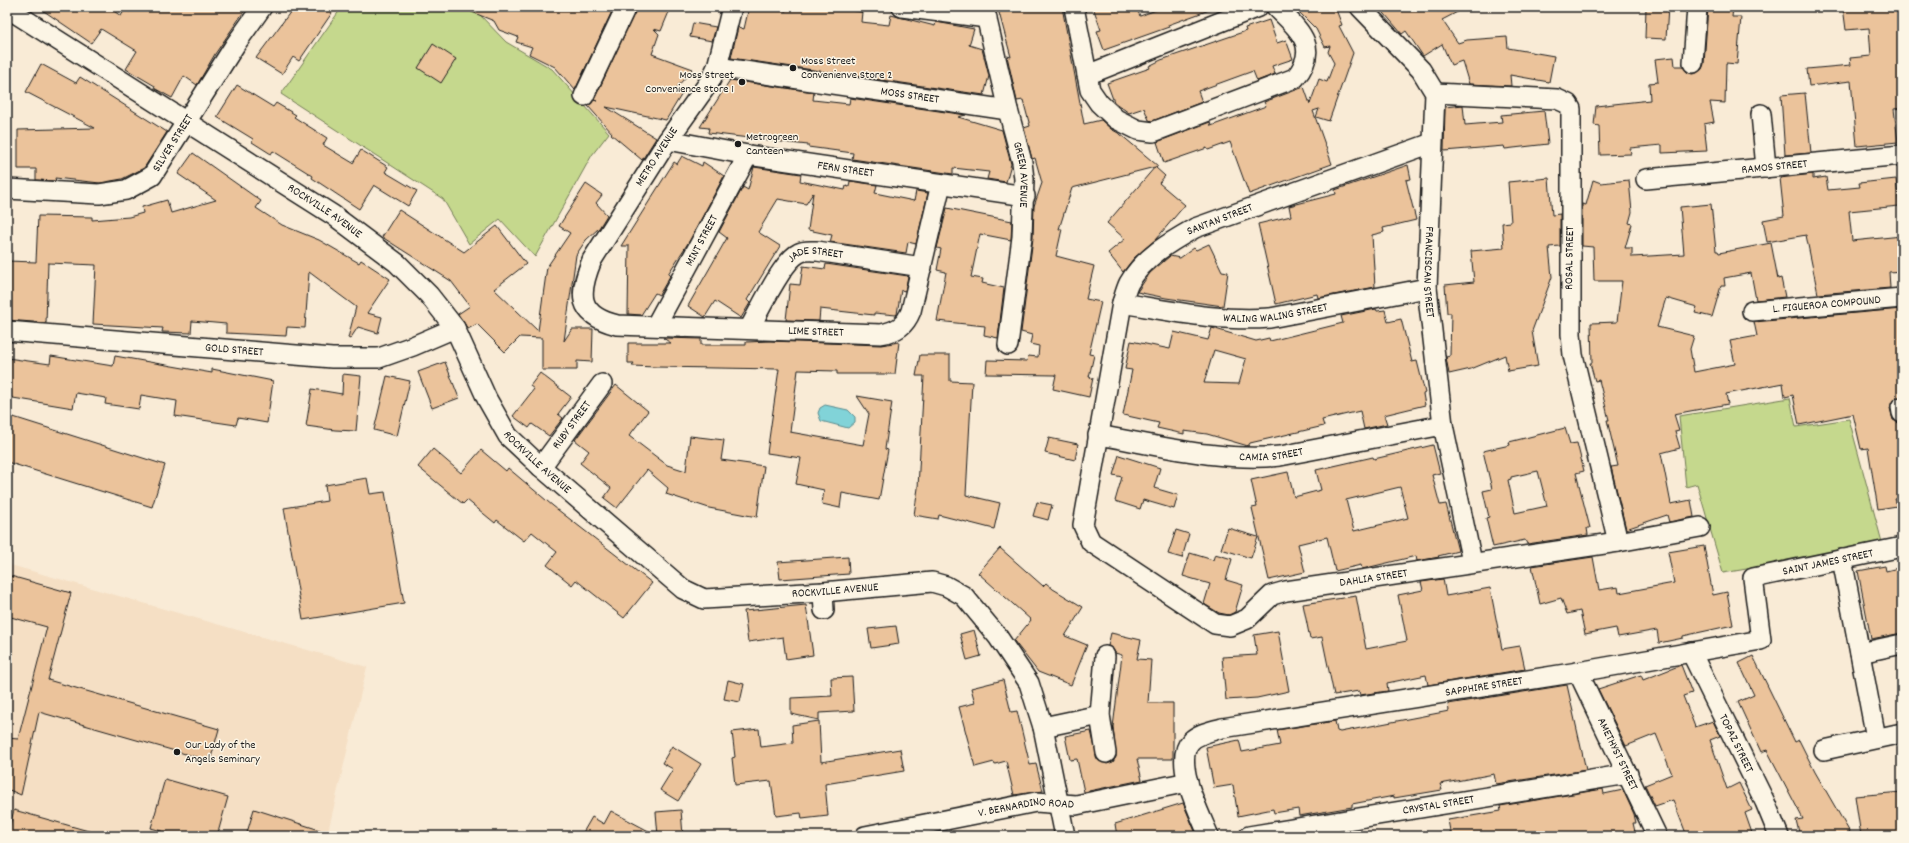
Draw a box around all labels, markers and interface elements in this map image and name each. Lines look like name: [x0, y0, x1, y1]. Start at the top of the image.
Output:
place label: Moss Street Convenienve Store 2: [801, 53, 892, 84]
marker: Moss Street Convenienve Store 2: [788, 63, 798, 73]
place label: Moss Street Convenience Store 1: [645, 67, 735, 98]
marker: Moss Street Convenience Store 1: [737, 77, 747, 87]
street label: MOSS STREET: [879, 83, 941, 108]
street label: SILVER STREET: [148, 111, 198, 175]
street label: METRO AVENUE: [631, 124, 683, 190]
place label: Metrogreen Canteen: [746, 129, 799, 160]
marker: Metrogreen Canteen: [733, 139, 743, 149]
street label: GREEN AVENUE: [1008, 140, 1033, 208]
street label: RAMOS STREET: [1741, 155, 1808, 179]
street label: FERN STREET: [816, 157, 875, 182]
street label: ROCKVILLE AVENUE: [284, 180, 366, 243]
street label: SANTAN STREET: [1185, 200, 1256, 240]
street label: MINT STREET: [681, 212, 723, 269]
street label: FRANCISCAN STREET: [1418, 226, 1439, 319]
street label: ROSAL STREET: [1561, 226, 1579, 290]
street label: JADE STREET: [784, 242, 845, 267]
street label: L. FIGUEROA COMPOUND: [1772, 291, 1881, 318]
street label: WALING WALING STREET: [1223, 299, 1329, 327]
street label: LIME STREET: [788, 322, 844, 341]
street label: GOLD STREET: [204, 339, 264, 361]
street label: RUBY STREET: [548, 397, 595, 453]
street label: ROCKVILLE AVENUE: [499, 428, 575, 498]
street label: CAMIA STREET: [1239, 443, 1305, 466]
street label: SAINT JAMES STREET: [1781, 545, 1875, 580]
street label: DAHLIA STREET: [1338, 565, 1409, 592]
street label: ROCKVILLE AVENUE: [791, 578, 880, 602]
street label: SAPPHIRE STREET: [1444, 672, 1524, 701]
street label: TOPAZ STREET: [1714, 711, 1758, 776]
street label: AMETHYST STREET: [1593, 715, 1642, 793]
place label: Our Lady of the Angels Seminary: [185, 737, 261, 768]
marker: Our Lady of the Angels Seminary: [172, 747, 182, 757]
street label: CRYSTAL STREET: [1401, 791, 1476, 819]
street label: V. BERNARDINO ROAD: [977, 793, 1075, 822]

